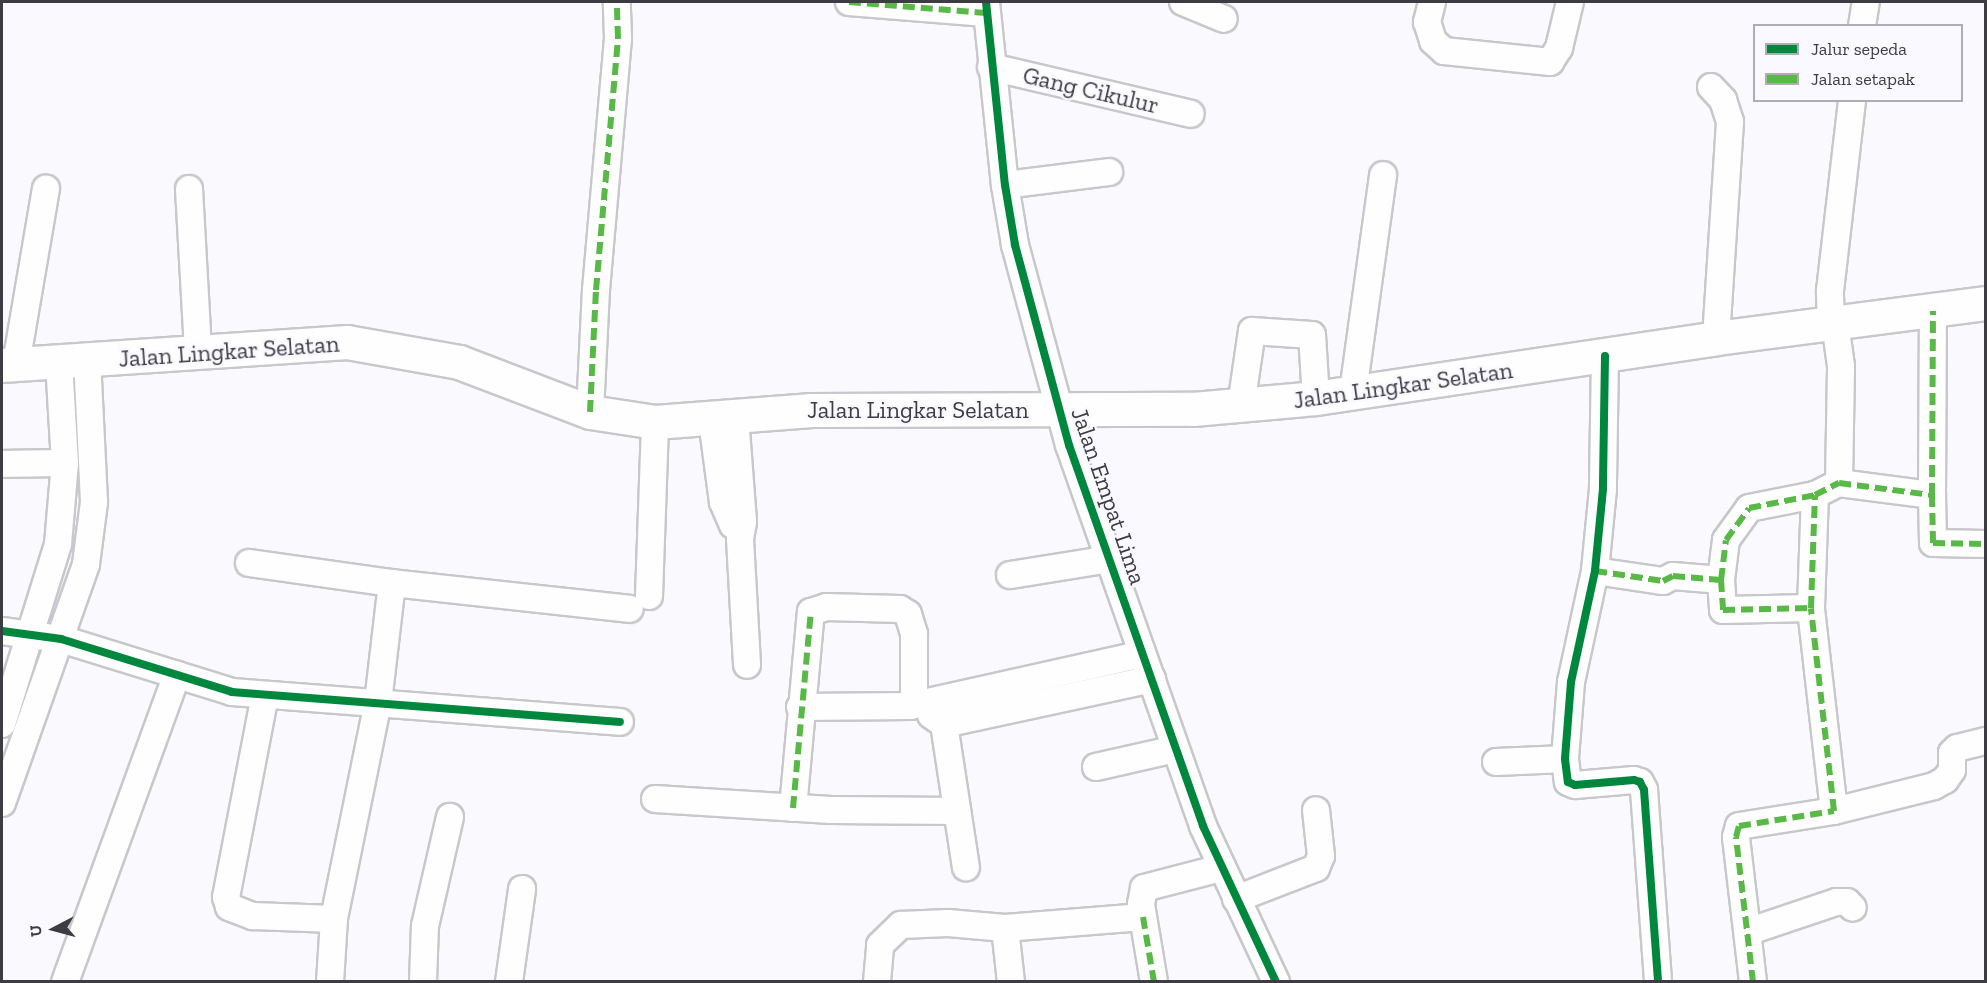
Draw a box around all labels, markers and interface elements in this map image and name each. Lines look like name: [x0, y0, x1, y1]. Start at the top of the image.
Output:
legend: [1753, 24, 1963, 102]
text: Jalur sepeda: [1811, 38, 1907, 60]
street label: Gang Cikulur: [1020, 60, 1162, 120]
text: Jalan setapak: [1811, 68, 1915, 90]
street label: Jalan Lingkar Selatan: [117, 329, 341, 373]
street label: Jalan Lingkar Selatan: [1291, 355, 1515, 415]
street label: Jalan Lingkar Selatan: [807, 396, 1029, 424]
street label: Jalan Empat Lima: [1065, 404, 1153, 588]
north arrow: [24, 899, 84, 959]
text: U: [26, 924, 46, 938]

